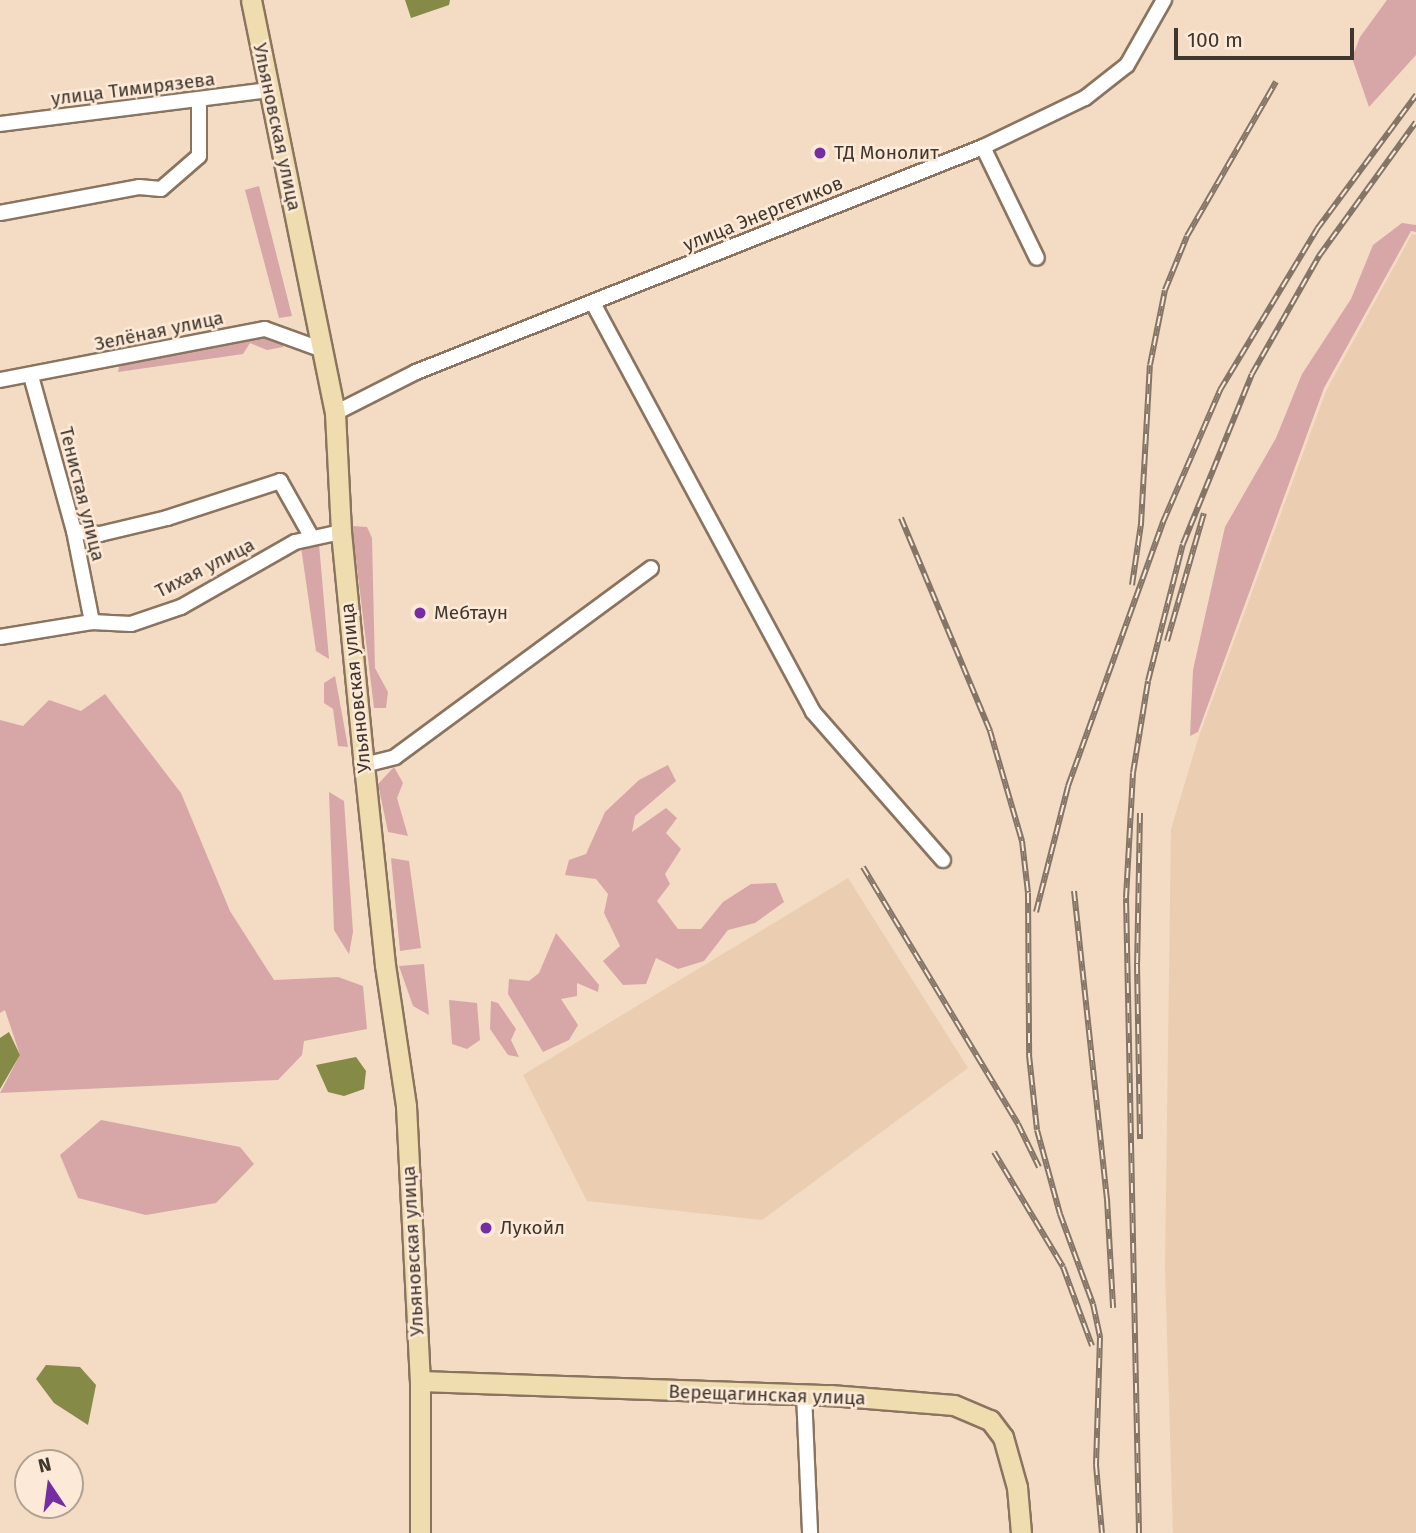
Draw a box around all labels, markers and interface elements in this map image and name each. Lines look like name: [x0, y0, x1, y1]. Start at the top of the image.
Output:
scale bar: [1178, 14, 1358, 58]
text: 100 m: [1187, 27, 1243, 53]
street label: Ульяновская улица: [248, 41, 306, 213]
street label: улица Тимирязева: [50, 68, 216, 110]
place label: ТД Монолит: [834, 142, 939, 164]
marker: ТД Монолит: [812, 145, 828, 161]
street label: улица Энергетиков: [680, 172, 846, 256]
street label: Зелёная улица: [92, 306, 226, 356]
street label: Тенистая улица: [54, 425, 110, 563]
street label: Тихая улица: [152, 533, 258, 603]
street label: Ульяновская улица: [336, 602, 376, 774]
place label: Мебтаун: [434, 602, 508, 624]
marker: Мебтаун: [412, 605, 428, 621]
street label: Ульяновская улица: [397, 1165, 429, 1337]
place label: Лукойл: [500, 1217, 565, 1239]
marker: Лукойл: [478, 1220, 494, 1236]
street label: Верещагинская улица: [668, 1380, 866, 1410]
north arrow: [14, 1449, 84, 1519]
text: N: [36, 1452, 53, 1478]

